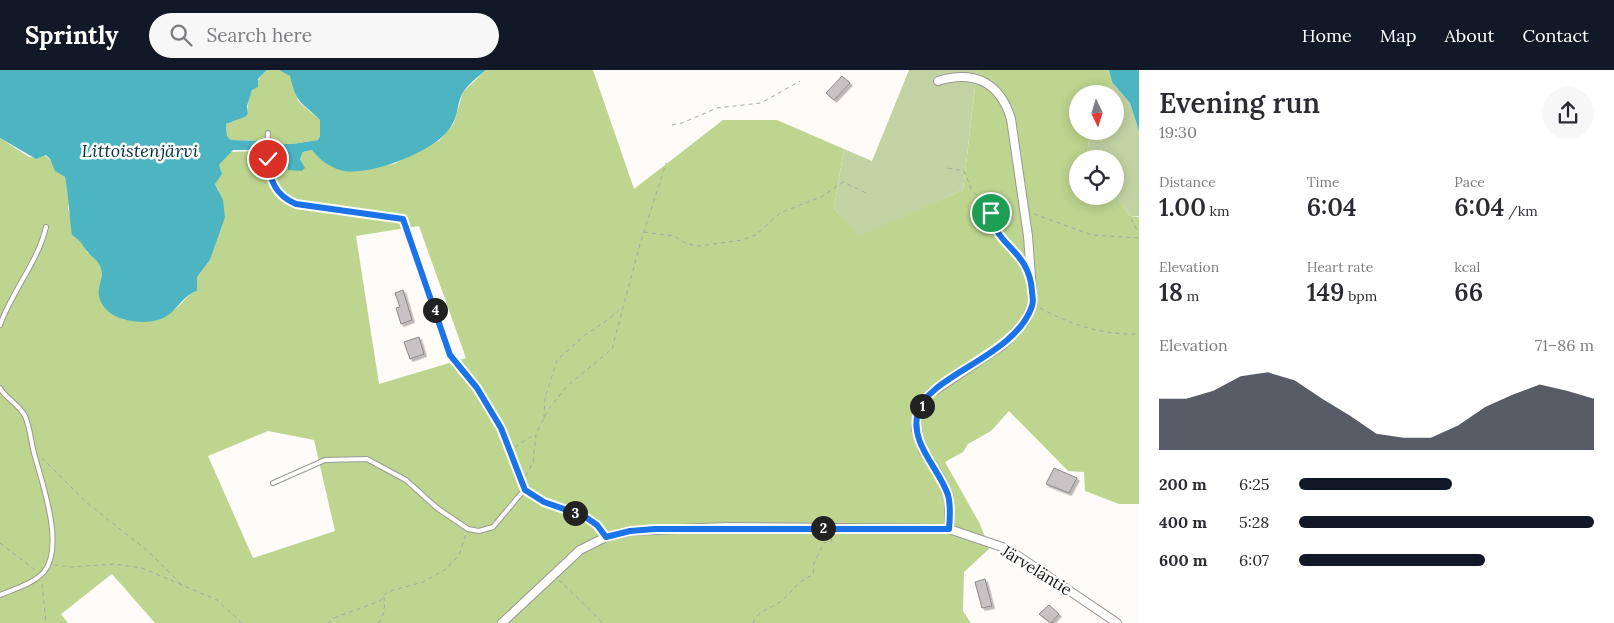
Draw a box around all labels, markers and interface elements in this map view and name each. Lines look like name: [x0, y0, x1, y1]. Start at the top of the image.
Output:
search box: [149, 13, 499, 58]
text: Sprintly: [25, 20, 119, 51]
icon: search: [167, 21, 195, 49]
text: Search here: [207, 23, 312, 47]
text: Home: [1302, 24, 1352, 47]
text: Map: [1380, 24, 1416, 47]
text: About: [1444, 24, 1494, 47]
text: Contact: [1522, 24, 1589, 47]
north arrow: [1069, 85, 1124, 140]
map controls: [1069, 85, 1124, 205]
text: Evening run: [1159, 85, 1320, 121]
button: share: [1542, 87, 1594, 139]
text: 19:30: [1159, 122, 1197, 142]
pin: [247, 138, 289, 180]
water label: Littoistenjärvi: [82, 139, 199, 162]
icon: check: [254, 145, 282, 173]
button: locate: [1069, 150, 1124, 205]
text: Distance: [1159, 173, 1216, 191]
text: Time: [1307, 173, 1340, 191]
text: Pace: [1454, 173, 1485, 191]
text: 1.00: [1159, 191, 1206, 223]
text: 6:04: [1307, 191, 1357, 223]
text: 6:04: [1454, 191, 1504, 223]
pin: [970, 192, 1012, 234]
icon: arrive: [977, 199, 1005, 227]
text: km: [1206, 202, 1230, 220]
text: /km: [1504, 202, 1538, 220]
text: Elevation: [1159, 258, 1219, 276]
text: Heart rate: [1307, 258, 1373, 276]
text: kcal: [1454, 258, 1480, 276]
text: 18: [1159, 276, 1183, 308]
text: 149: [1307, 276, 1345, 308]
text: 66: [1454, 276, 1483, 308]
text: m: [1183, 287, 1199, 305]
text: bpm: [1345, 287, 1377, 305]
pin: 4: [422, 298, 448, 322]
text: 4: [432, 301, 439, 319]
text: Elevation: [1159, 335, 1228, 355]
text: 71–86 m: [1535, 335, 1594, 355]
pin: 1: [910, 394, 934, 418]
text: 1: [920, 397, 925, 415]
text: 200 m: [1159, 474, 1207, 494]
text: 6:25: [1239, 474, 1270, 494]
pin: 3: [562, 500, 588, 526]
text: 3: [572, 504, 579, 522]
text: 400 m: [1159, 512, 1207, 532]
text: 5:28: [1239, 512, 1269, 532]
pin: 2: [810, 516, 836, 540]
text: 2: [820, 519, 827, 537]
street label: Järveläntie: [997, 540, 1076, 600]
text: 600 m: [1159, 550, 1207, 570]
text: 6:07: [1239, 550, 1269, 570]

